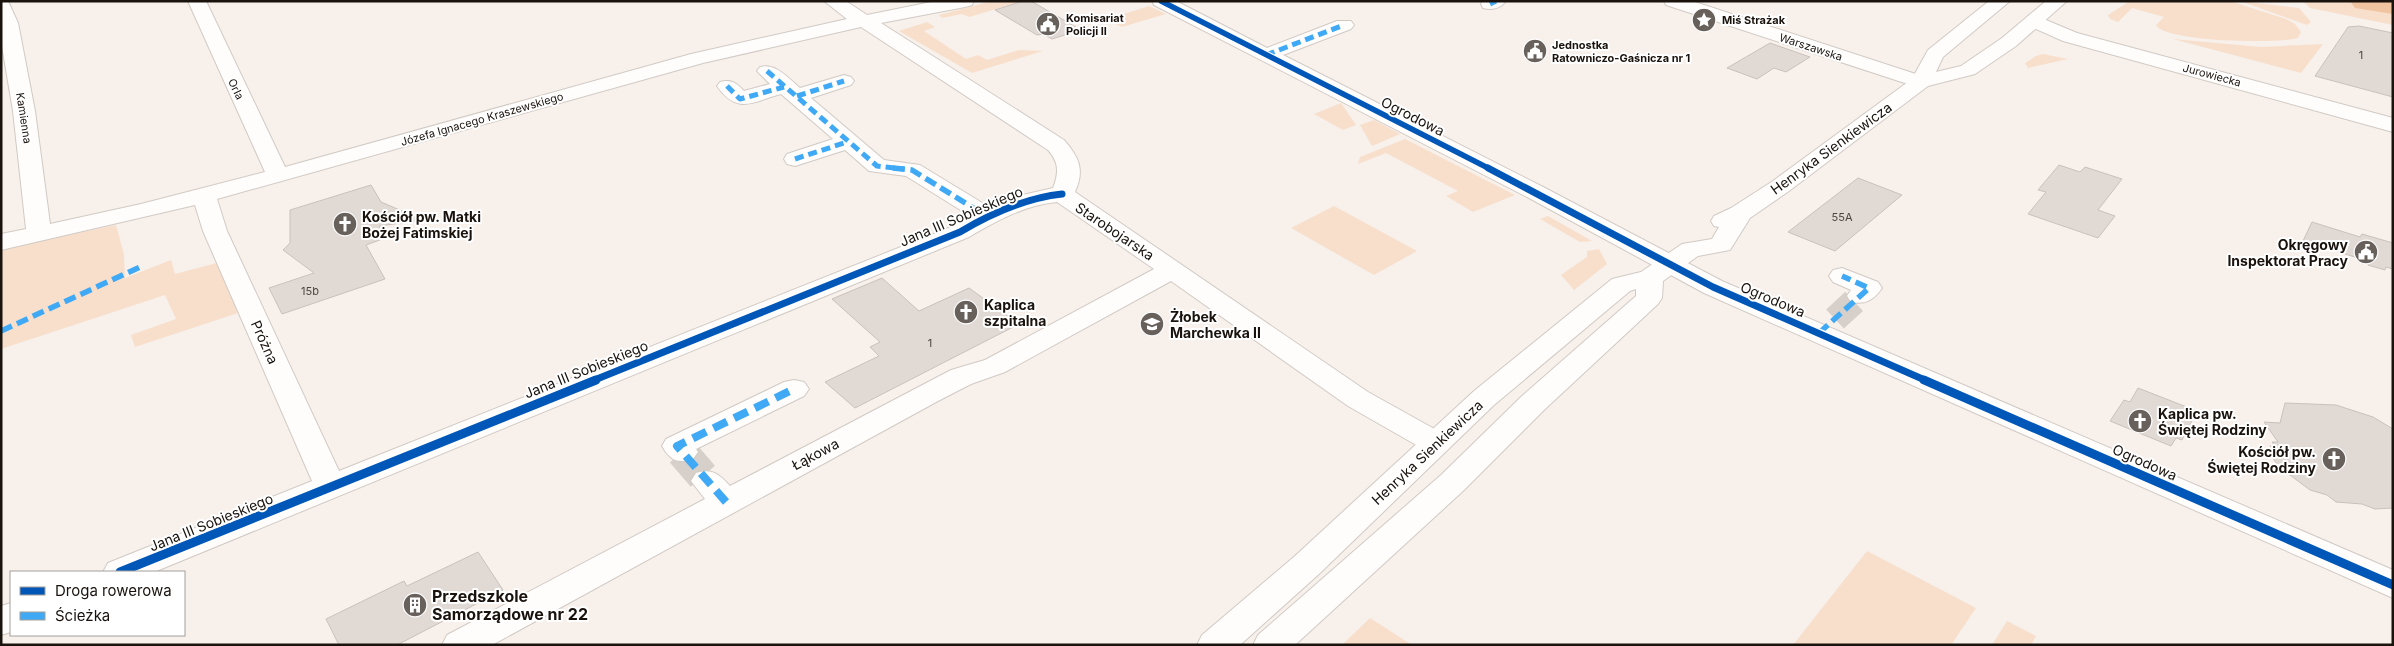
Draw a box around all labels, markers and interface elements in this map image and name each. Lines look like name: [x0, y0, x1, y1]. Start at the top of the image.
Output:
place icon: Miś Strażak: [1691, 7, 1717, 33]
public building icon: Komisariat Policji II: [1035, 11, 1061, 37]
place label: Komisariat Policji II: [1066, 11, 1124, 38]
place label: Miś Strażak: [1722, 13, 1786, 27]
street label: Warszawska: [1778, 30, 1844, 64]
public building icon: Jednostka Ratowniczo-Gaśnicza nr 1: [1522, 38, 1548, 64]
place label: Jednostka Ratowniczo-Gaśnicza nr 1: [1552, 38, 1691, 65]
house number: 1: [2359, 48, 2363, 62]
street label: Jurowiecka: [2181, 61, 2243, 89]
street label: Orla: [225, 76, 247, 102]
street label: Józefa Ignacego Kraszewskiego: [399, 89, 565, 149]
street label: Kamienna: [13, 91, 35, 145]
street label: Ogrodowa: [1379, 93, 1447, 139]
street label: Henryka Sienkiewicza: [1767, 98, 1895, 198]
street label: Jana III Sobieskiego: [897, 182, 1025, 250]
street label: Starobojarska: [1072, 198, 1158, 264]
place label: Kościół pw. Matki Bożej Fatimskiej: [362, 208, 481, 241]
house number: 55A: [1832, 210, 1853, 224]
church icon: Kościół pw. Matki Bożej Fatimskiej: [332, 211, 358, 237]
place label: Okręgowy Inspektorat Pracy: [2227, 236, 2349, 269]
public building icon: Okręgowy Inspektorat Pracy: [2353, 239, 2379, 265]
street label: Ogrodowa: [1738, 278, 1808, 320]
house number: 15b: [301, 284, 319, 298]
place label: Kaplica szpitalna: [984, 296, 1046, 329]
church icon: Kaplica szpitalna: [953, 299, 979, 325]
place label: Żłobek Marchewka II: [1170, 307, 1261, 341]
school or university icon: Żłobek Marchewka II: [1139, 311, 1165, 337]
street label: Próżna: [248, 318, 282, 366]
street label: Jana III Sobieskiego: [522, 336, 650, 402]
house number: 1: [928, 336, 932, 350]
street label: Henryka Sienkiewicza: [1368, 396, 1486, 508]
place label: Kaplica pw. Świętej Rodziny: [2158, 405, 2267, 438]
church icon: Kaplica pw. Świętej Rodziny: [2127, 408, 2153, 434]
street label: Łąkowa: [788, 435, 842, 473]
street label: Ogrodowa: [2110, 440, 2180, 484]
place label: Kościół pw. Świętej Rodziny: [2207, 443, 2317, 476]
church icon: Kościół pw. Świętej Rodziny: [2321, 446, 2347, 472]
street label: Jana III Sobieskiego: [147, 489, 275, 555]
legend: [10, 571, 185, 636]
text: Droga rowerowa: [55, 581, 172, 600]
place label: Przedszkole Samorządowe nr 22: [432, 586, 588, 624]
building icon: Przedszkole Samorządowe nr 22: [402, 592, 428, 618]
text: Ścieżka: [55, 606, 110, 625]

